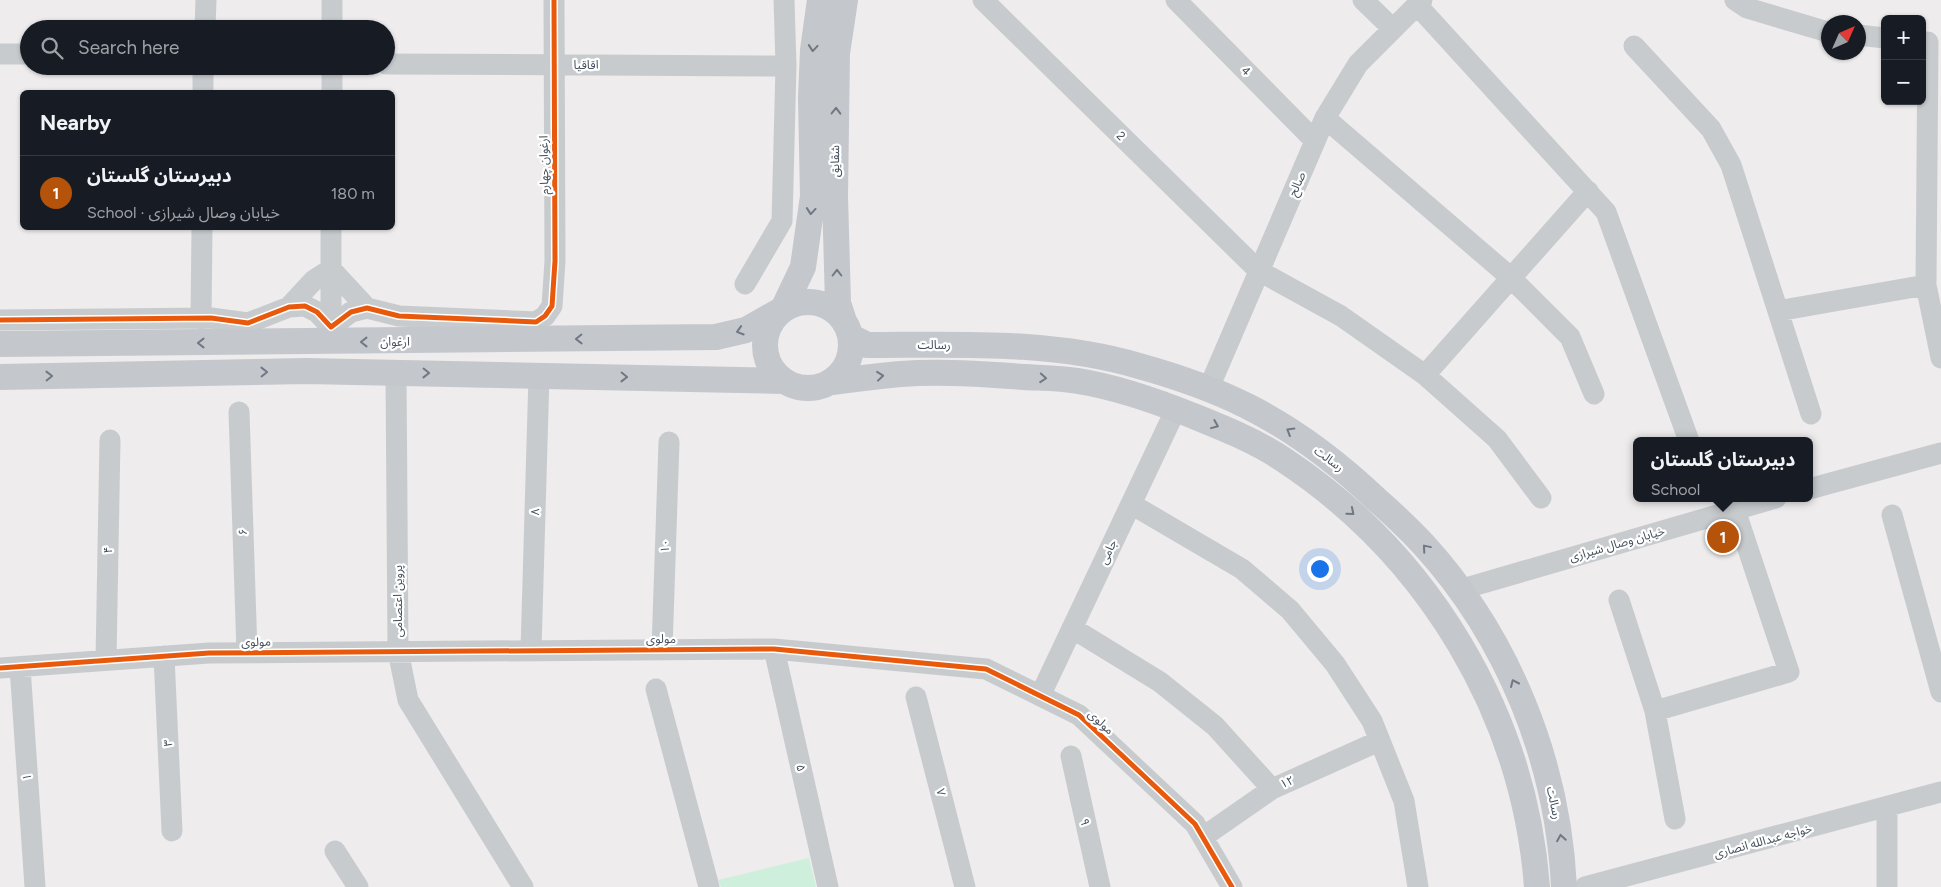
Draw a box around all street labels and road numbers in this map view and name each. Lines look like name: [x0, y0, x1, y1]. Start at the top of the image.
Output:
street label: اقاقیا: [573, 58, 599, 72]
street label: 4: [1238, 63, 1254, 79]
street label: 2: [1114, 129, 1128, 143]
street label: ارغوان چهارم: [536, 135, 554, 195]
street label: شقایق: [828, 145, 843, 177]
street label: صالح: [1286, 170, 1310, 199]
street label: ارغوان: [380, 335, 410, 349]
street label: رسالت: [917, 338, 951, 352]
street label: رسالت: [1312, 443, 1346, 475]
street label: ۸: [528, 508, 542, 516]
street label: خیابان وصال شیرازی: [1568, 524, 1666, 564]
street label: ۶: [236, 528, 250, 536]
street label: جامی: [1096, 537, 1120, 567]
street label: ۱۰: [658, 539, 672, 553]
street label: ۴: [101, 546, 115, 554]
street label: پروین اعتصامی: [391, 565, 406, 637]
street label: مولوی: [646, 632, 676, 646]
street label: مولوی: [241, 635, 271, 649]
street label: مولوی: [1085, 707, 1117, 737]
street label: ۳: [161, 739, 175, 747]
street label: ۵: [793, 763, 809, 773]
street label: ۱: [20, 773, 34, 781]
street label: ۱۲: [1278, 773, 1296, 791]
street label: رسالت: [1544, 785, 1564, 821]
street label: ۷: [933, 787, 949, 797]
street label: ۹: [1077, 817, 1093, 827]
street label: خواجه عبدالله انصاری: [1712, 821, 1814, 861]

